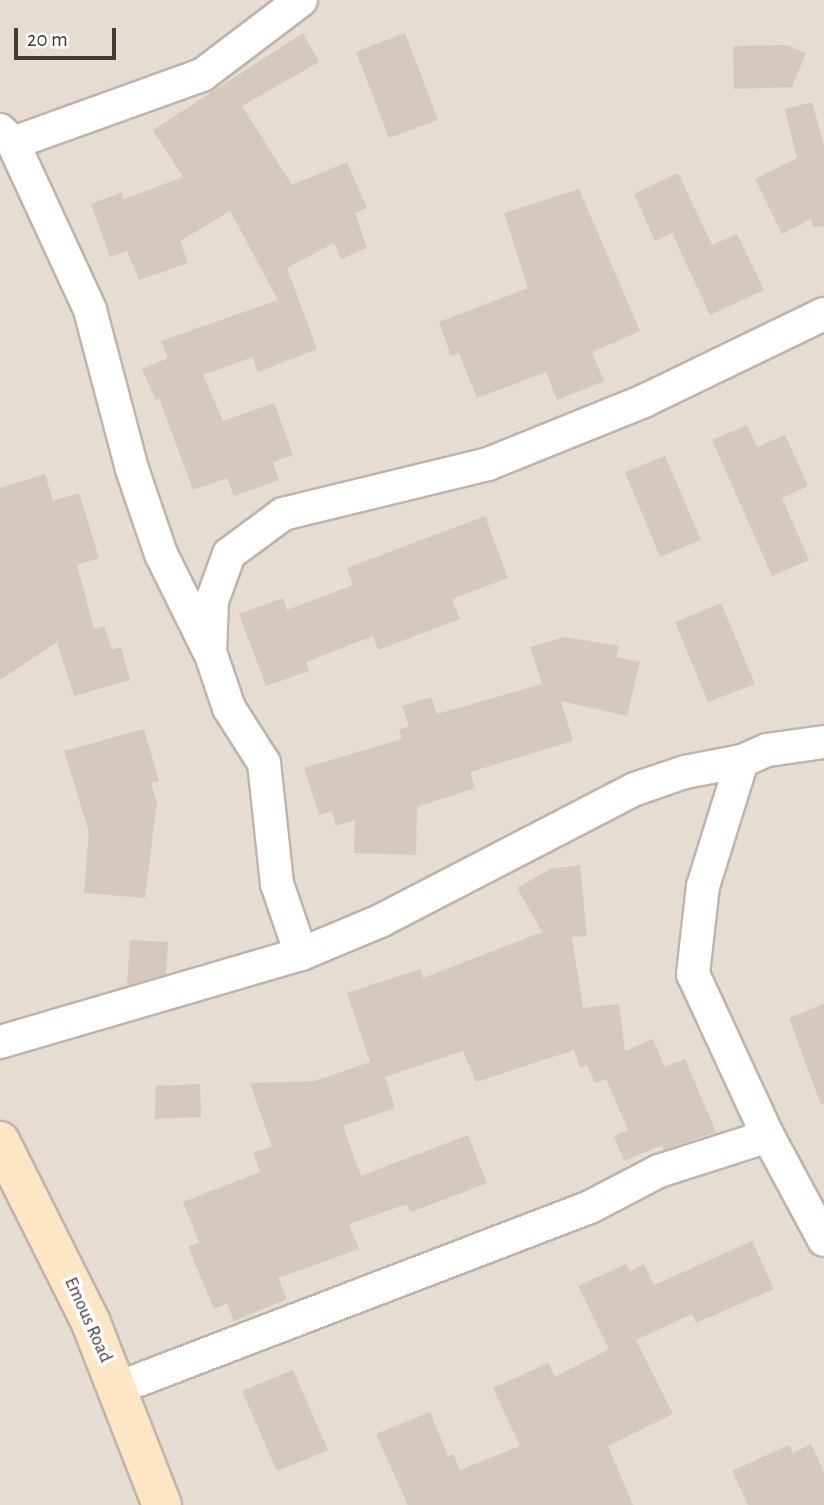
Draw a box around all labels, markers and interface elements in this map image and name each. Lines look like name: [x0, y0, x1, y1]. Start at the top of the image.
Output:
scale bar: [18, 14, 119, 58]
text: 20 m: [27, 29, 68, 50]
street label: Emous Road: [59, 1274, 117, 1366]

